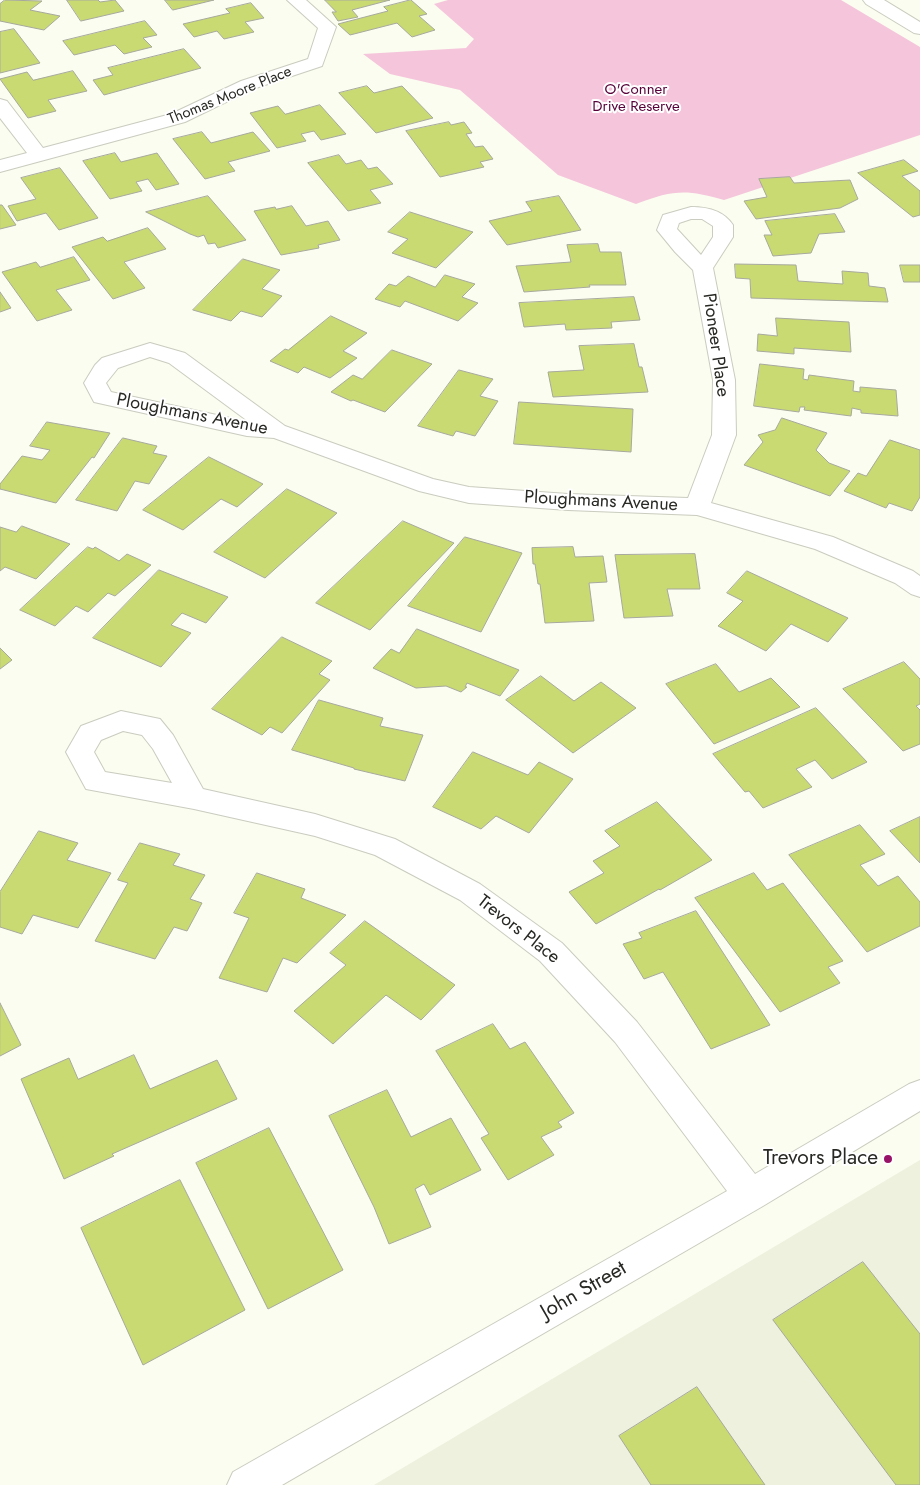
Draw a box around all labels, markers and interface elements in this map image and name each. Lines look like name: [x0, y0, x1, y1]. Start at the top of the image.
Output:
street label: Thomas Moore Place: [165, 63, 295, 129]
park label: O'Conner Drive Reserve: [592, 81, 680, 116]
street label: Pioneer Place: [697, 292, 733, 398]
street label: Ploughmans Avenue: [114, 390, 270, 440]
street label: Ploughmans Avenue: [524, 487, 678, 517]
street label: Trevors Place: [472, 891, 564, 969]
place label: Trevors Place: [763, 1146, 878, 1172]
marker: Trevors Place: [882, 1153, 894, 1165]
street label: John Street: [537, 1256, 631, 1326]

